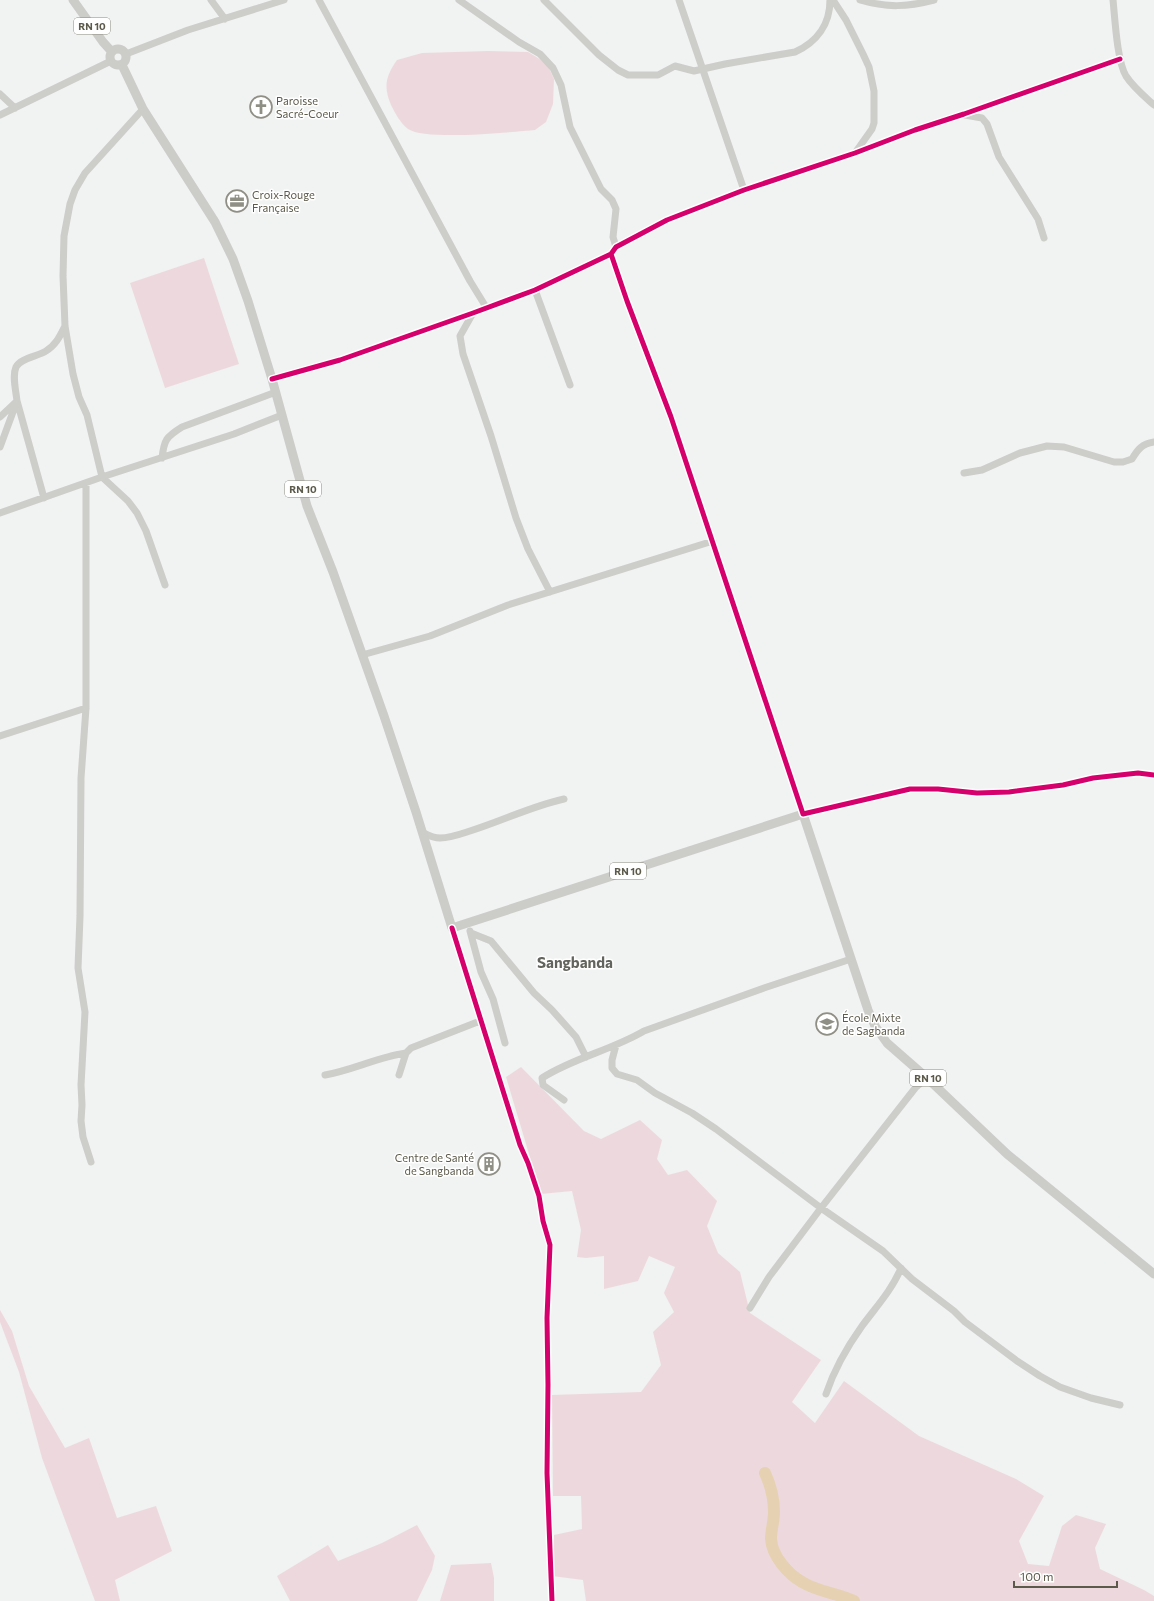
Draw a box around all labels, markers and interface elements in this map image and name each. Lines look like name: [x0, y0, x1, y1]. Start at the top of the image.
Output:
road number: RN 10: [74, 18, 110, 34]
church icon: Paroisse Sacré-Coeur: [248, 94, 274, 120]
place label: Paroisse Sacré-Coeur: [276, 94, 339, 120]
office icon: Croix-Rouge Française: [224, 188, 250, 214]
place label: Croix-Rouge Française: [252, 188, 315, 214]
road number: RN 10: [285, 481, 321, 497]
road number: RN 10: [610, 863, 646, 879]
district label: Sangbanda: [537, 953, 613, 971]
place label: École Mixte de Sagbanda: [842, 1010, 905, 1037]
school or university icon: École Mixte de Sagbanda: [814, 1011, 840, 1037]
road number: RN 10: [910, 1070, 946, 1086]
place label: Centre de Santé de Sangbanda: [395, 1151, 474, 1177]
building icon: Centre de Santé de Sangbanda: [476, 1151, 502, 1177]
scale bar: [1014, 1563, 1117, 1589]
text: 100 m: [1020, 1569, 1054, 1583]

